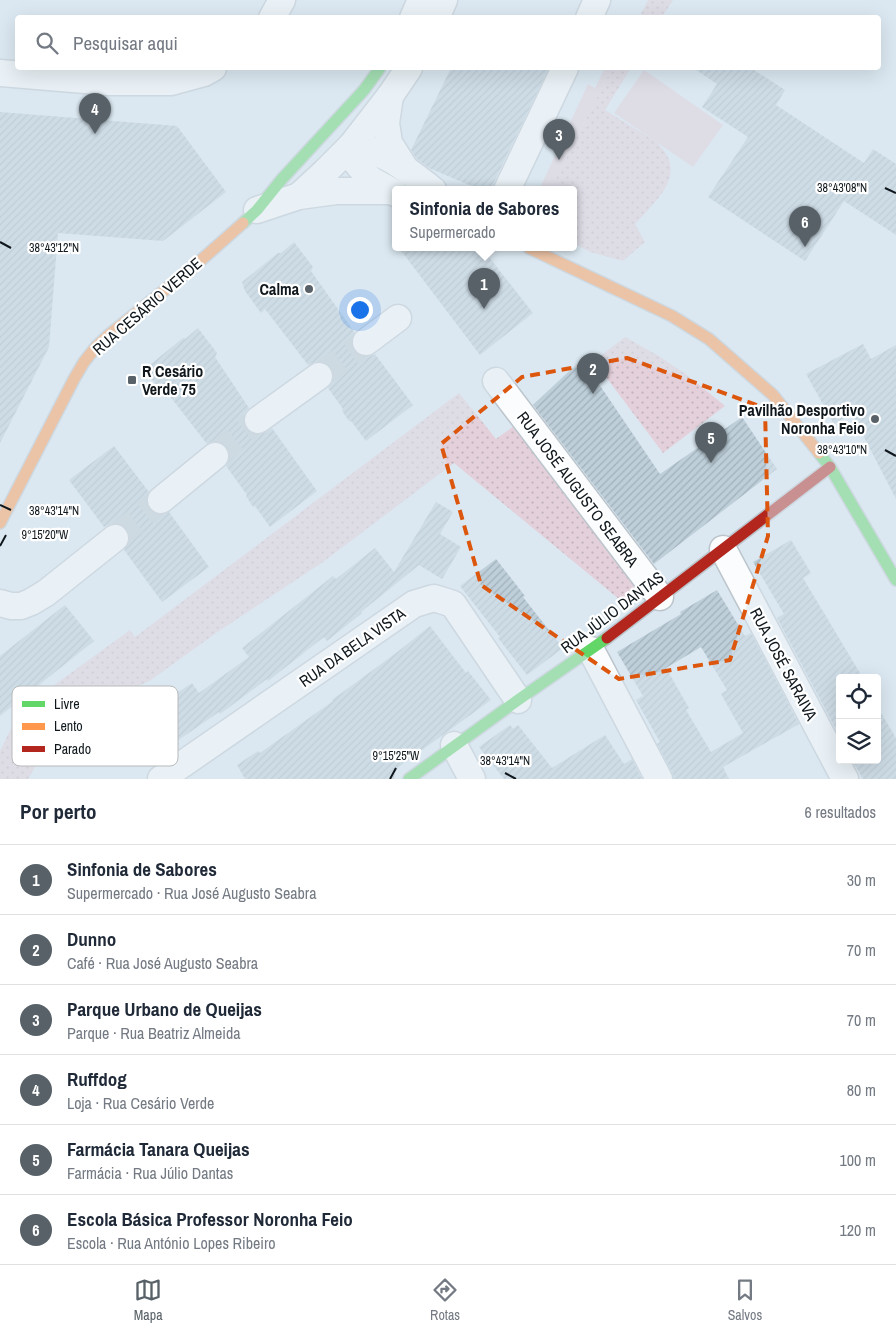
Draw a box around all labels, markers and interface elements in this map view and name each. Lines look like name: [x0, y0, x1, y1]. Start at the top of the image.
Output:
search box: [15, 15, 881, 70]
icon: search: [33, 29, 61, 57]
text: Pesquisar aqui: [73, 30, 178, 56]
pin: 4: [79, 93, 111, 134]
pin: 3: [543, 119, 575, 160]
text: 38°43'08"N: [817, 180, 867, 196]
popup: [392, 186, 577, 251]
text: Sinfonia de Sabores: [410, 195, 559, 221]
pin: 6: [789, 206, 821, 247]
text: Supermercado: [410, 221, 496, 243]
text: 38°43'12"N: [29, 240, 79, 256]
street label: RUA CESÁRIO VERDE: [88, 252, 206, 360]
pin: 1: [468, 268, 500, 309]
place label: Calma: [260, 278, 300, 300]
marker: Calma: [303, 283, 315, 295]
your location: [347, 297, 373, 323]
pin: 2: [577, 353, 609, 394]
place label: R Cesário Verde 75: [142, 360, 203, 400]
marker: R Cesário Verde 75: [126, 374, 138, 386]
place label: Pavilhão Desportivo Noronha Feio: [739, 399, 865, 439]
street label: RUA JOSÉ AUGUSTO SEABRA: [512, 407, 644, 571]
marker: Pavilhão Desportivo Noronha Feio: [869, 413, 881, 425]
pin: 5: [695, 422, 727, 463]
text: 38°43'10"N: [817, 442, 867, 458]
text: 38°43'14"N: [29, 503, 79, 519]
text: 9°15'20"W: [22, 527, 69, 543]
street label: RUA JÚLIO DANTAS: [556, 566, 668, 658]
street label: RUA DA BELA VISTA: [294, 602, 410, 692]
street label: RUA JOSÉ SARAIVA: [745, 604, 823, 724]
map controls: [836, 674, 881, 764]
button: locate: [836, 674, 881, 719]
legend: [12, 686, 178, 766]
text: Livre: [54, 695, 80, 713]
text: Lento: [54, 717, 83, 735]
button: layers: [836, 719, 881, 764]
text: Parado: [54, 740, 91, 758]
text: 9°15'25"W: [373, 748, 420, 764]
text: 38°43'14"N: [480, 753, 530, 769]
text: Por perto: [20, 797, 97, 826]
text: 6 resultados: [805, 801, 876, 823]
text: Sinfonia de Sabores: [67, 856, 217, 882]
text: 1: [32, 869, 40, 891]
text: 30 m: [847, 869, 876, 891]
text: Supermercado · Rua José Augusto Seabra: [67, 882, 316, 904]
text: Dunno: [67, 926, 116, 952]
text: 2: [32, 939, 40, 961]
text: 70 m: [847, 939, 876, 961]
text: Café · Rua José Augusto Seabra: [67, 952, 258, 974]
text: Parque Urbano de Queijas: [67, 996, 262, 1022]
text: 3: [32, 1009, 40, 1031]
text: 70 m: [847, 1009, 876, 1031]
text: Parque · Rua Beatriz Almeida: [67, 1022, 241, 1044]
text: Ruffdog: [67, 1066, 127, 1092]
text: 4: [32, 1079, 40, 1101]
text: 80 m: [847, 1079, 876, 1101]
text: Loja · Rua Cesário Verde: [67, 1092, 214, 1114]
text: Farmácia Tanara Queijas: [67, 1136, 250, 1162]
text: 5: [32, 1149, 40, 1171]
text: 100 m: [840, 1149, 876, 1171]
text: Farmácia · Rua Júlio Dantas: [67, 1162, 233, 1184]
text: Escola Básica Professor Noronha Feio: [67, 1206, 353, 1232]
text: 6: [32, 1219, 40, 1241]
text: 120 m: [840, 1219, 876, 1241]
text: Escola · Rua António Lopes Ribeiro: [67, 1232, 276, 1254]
tab: Mapa: [134, 1276, 163, 1324]
tab: Rotas: [430, 1276, 460, 1324]
tab: Salvos: [728, 1276, 762, 1324]

